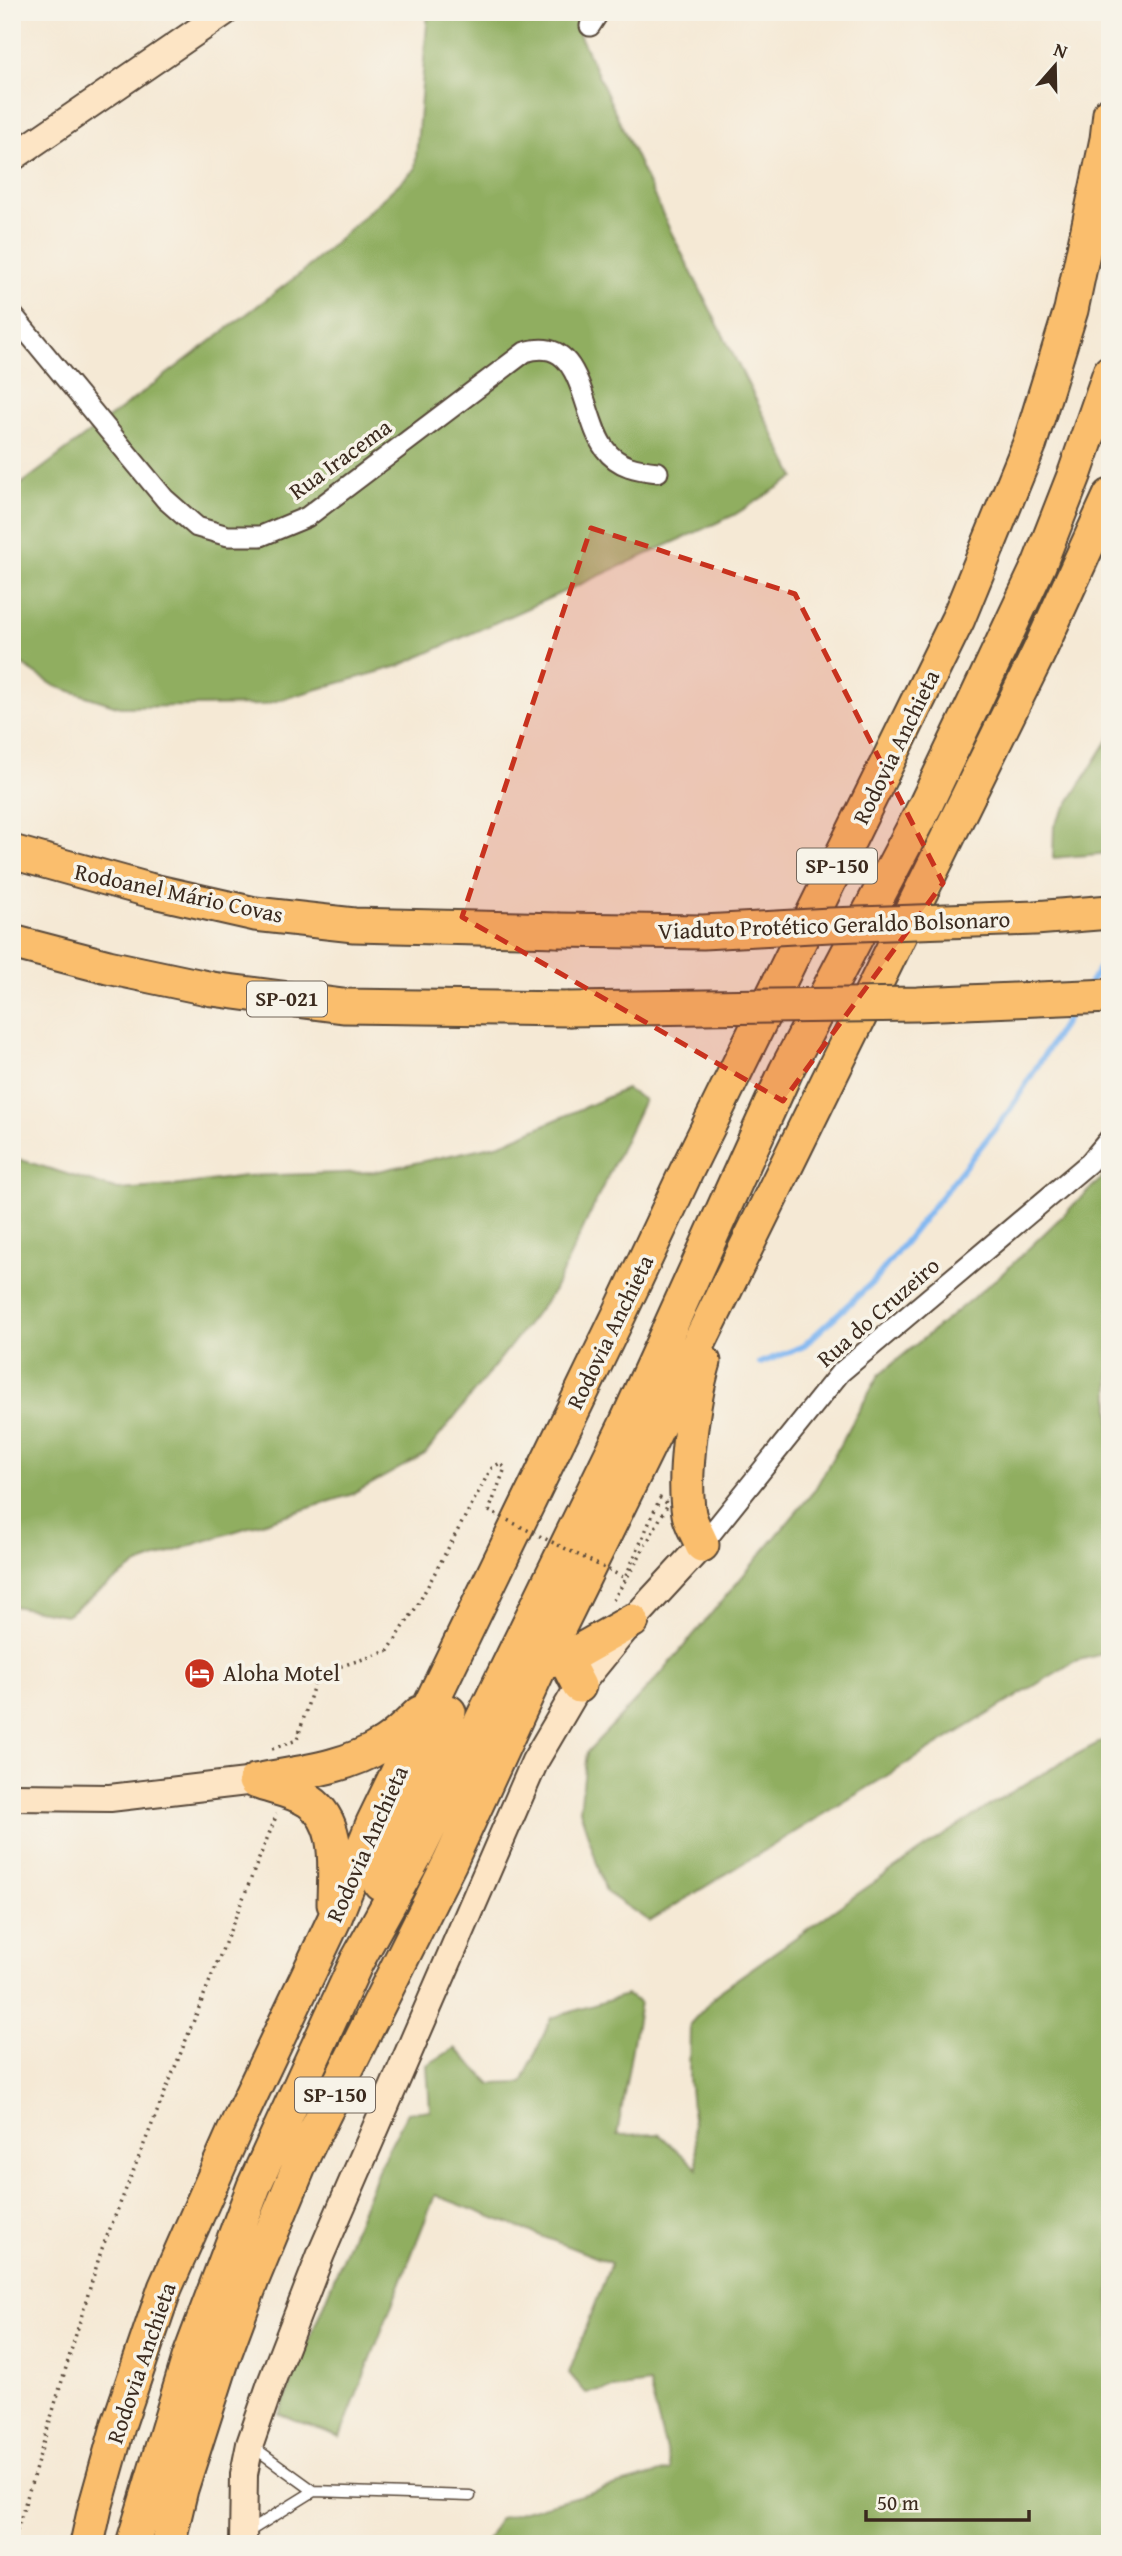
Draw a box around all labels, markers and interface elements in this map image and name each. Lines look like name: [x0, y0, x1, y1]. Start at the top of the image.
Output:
north arrow: [1020, 32, 1090, 102]
text: N: [1050, 35, 1072, 65]
street label: Rua Iracema: [282, 410, 398, 507]
street label: Rodovia Anchieta: [844, 664, 947, 830]
road number: SP-150: [797, 848, 877, 884]
street label: Rodoanel Mário Covas: [72, 854, 286, 931]
street label: Viaduto Protético Geraldo Bolsonaro: [657, 902, 1011, 947]
road number: SP-021: [247, 982, 327, 1016]
street label: Rodovia Anchieta: [558, 1249, 661, 1415]
street label: Rua do Cruzeiro: [809, 1249, 946, 1374]
hotel icon: Aloha Motel: [183, 1656, 217, 1690]
place label: Aloha Motel: [223, 1656, 340, 1689]
street label: Rodovia Anchieta: [317, 1760, 416, 1927]
road number: SP-150: [295, 2078, 375, 2112]
street label: Rodovia Anchieta: [98, 2278, 184, 2448]
scale bar: [866, 2479, 1029, 2523]
text: 50 m: [877, 2487, 919, 2518]

